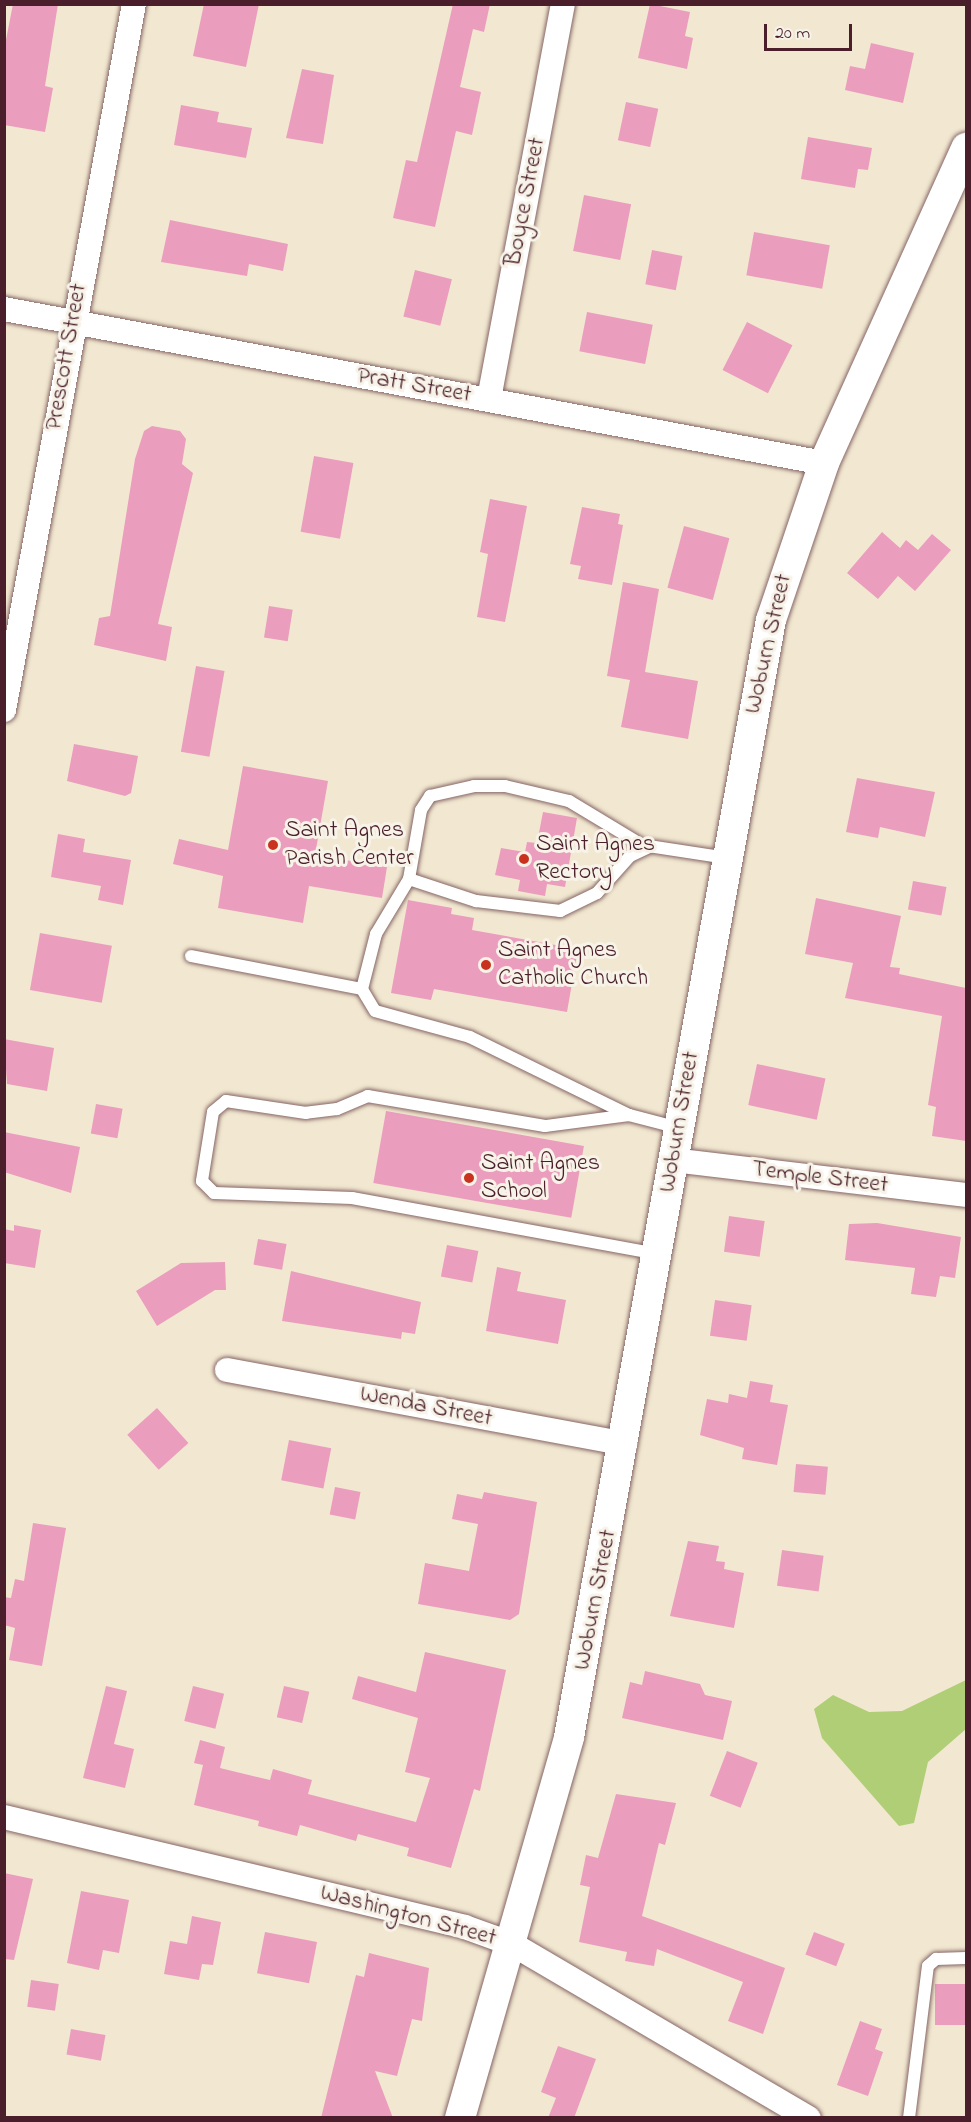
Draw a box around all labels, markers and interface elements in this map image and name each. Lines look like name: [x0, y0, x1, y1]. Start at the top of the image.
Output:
scale bar: [767, 12, 856, 50]
text: 20 m: [775, 21, 810, 47]
street label: Boyce Street: [499, 135, 553, 269]
street label: Prescott Street: [40, 281, 94, 433]
street label: Pratt Street: [355, 362, 473, 410]
street label: Woburn Street: [739, 571, 799, 717]
place label: Saint Agnes Parish Center: [285, 817, 414, 873]
place label: Saint Agnes Rectory: [536, 831, 655, 887]
marker: Saint Agnes Parish Center: [266, 838, 280, 852]
marker: Saint Agnes Rectory: [517, 852, 531, 866]
place label: Saint Agnes Catholic Church: [498, 937, 648, 993]
marker: Saint Agnes Catholic Church: [479, 958, 493, 972]
street label: Woburn Street: [653, 1049, 707, 1195]
place label: Saint Agnes School: [481, 1150, 600, 1206]
street label: Temple Street: [750, 1155, 890, 1201]
marker: Saint Agnes School: [462, 1171, 476, 1185]
street label: Wenda Street: [357, 1380, 495, 1434]
street label: Woburn Street: [568, 1527, 624, 1673]
street label: Washington Street: [317, 1879, 499, 1953]

